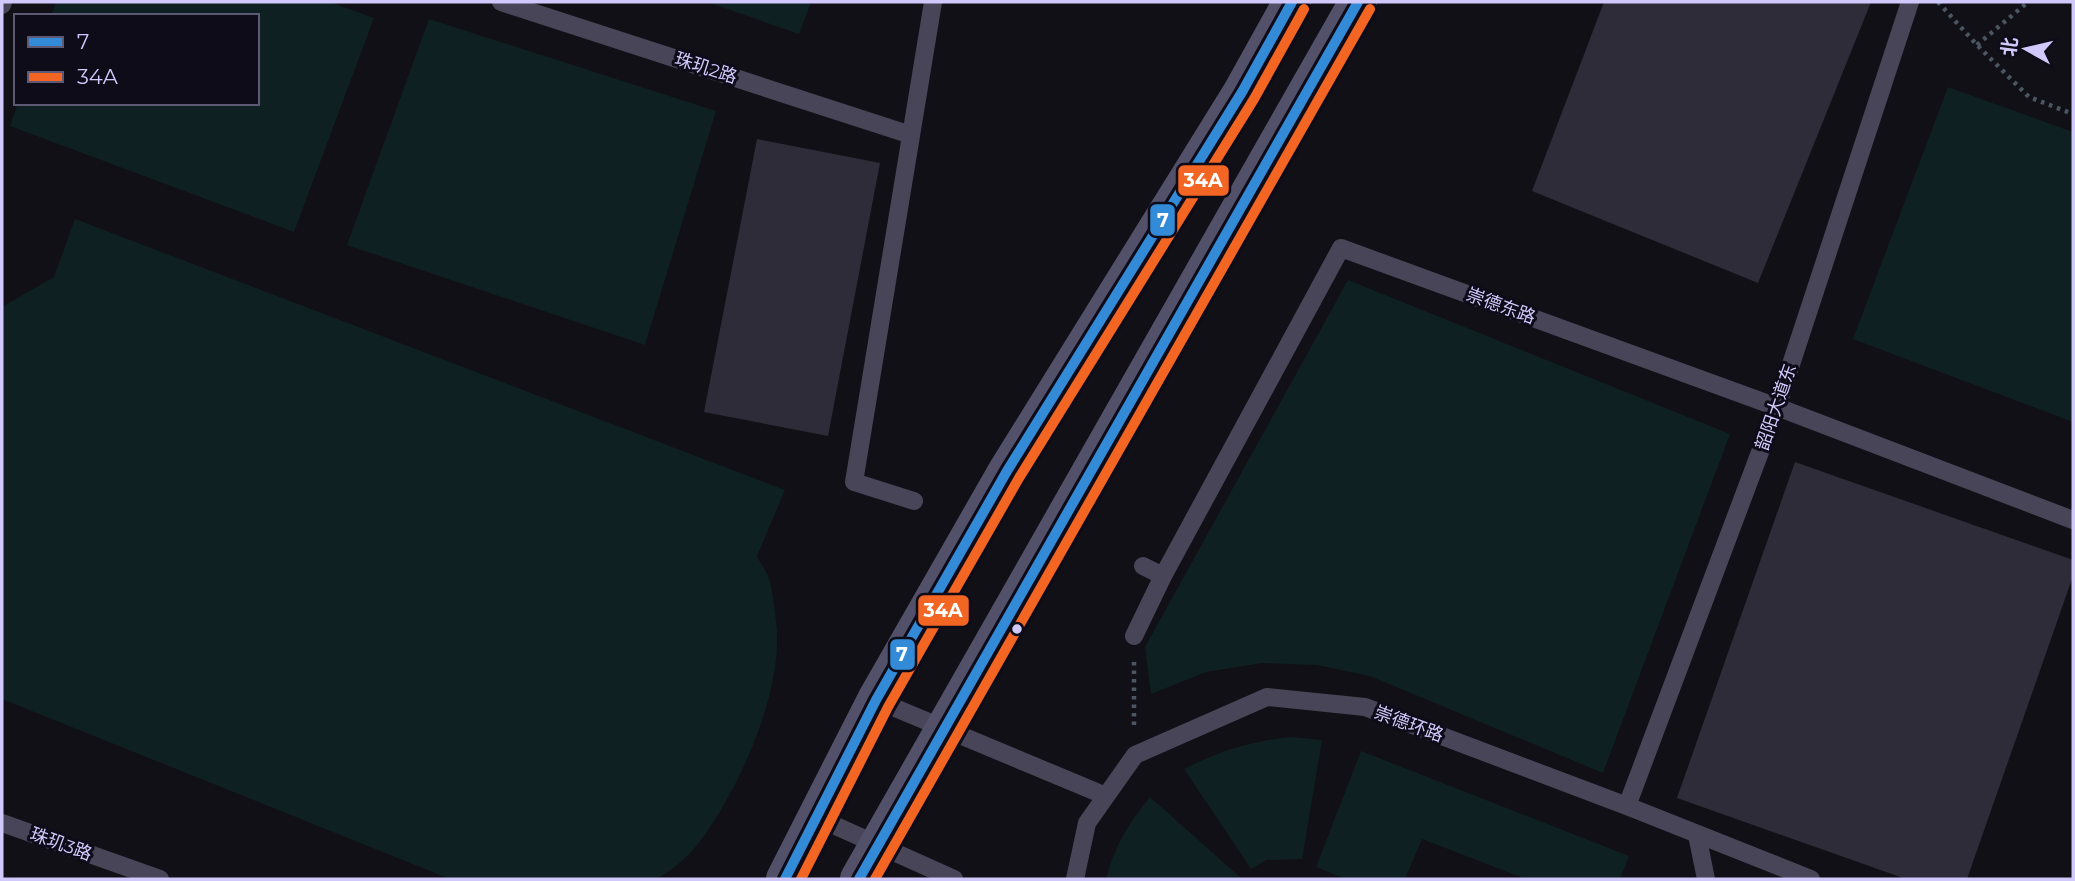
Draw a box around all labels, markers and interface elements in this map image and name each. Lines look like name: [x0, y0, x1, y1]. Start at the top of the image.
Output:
legend: [14, 14, 259, 105]
north arrow: [1991, 14, 2061, 84]
text: 7: [77, 29, 89, 54]
text: 北: [1997, 36, 2022, 58]
street label: 珠玑2路: [672, 48, 740, 88]
text: 34A: [77, 64, 119, 89]
line badge: 34A: [1177, 164, 1230, 197]
text: 34A: [1183, 169, 1223, 192]
line badge: 7: [1149, 203, 1176, 237]
text: 7: [1157, 209, 1169, 232]
street label: 崇德东路: [1463, 283, 1539, 329]
street label: 韶阳大道东: [1751, 361, 1801, 453]
line badge: 34A: [917, 594, 970, 627]
text: 34A: [923, 599, 963, 622]
unlabelled marker: [1010, 622, 1024, 636]
line badge: 7: [889, 638, 916, 671]
text: 7: [896, 643, 908, 666]
street label: 崇德环路: [1371, 701, 1447, 747]
street label: 珠玑3路: [27, 823, 95, 865]

